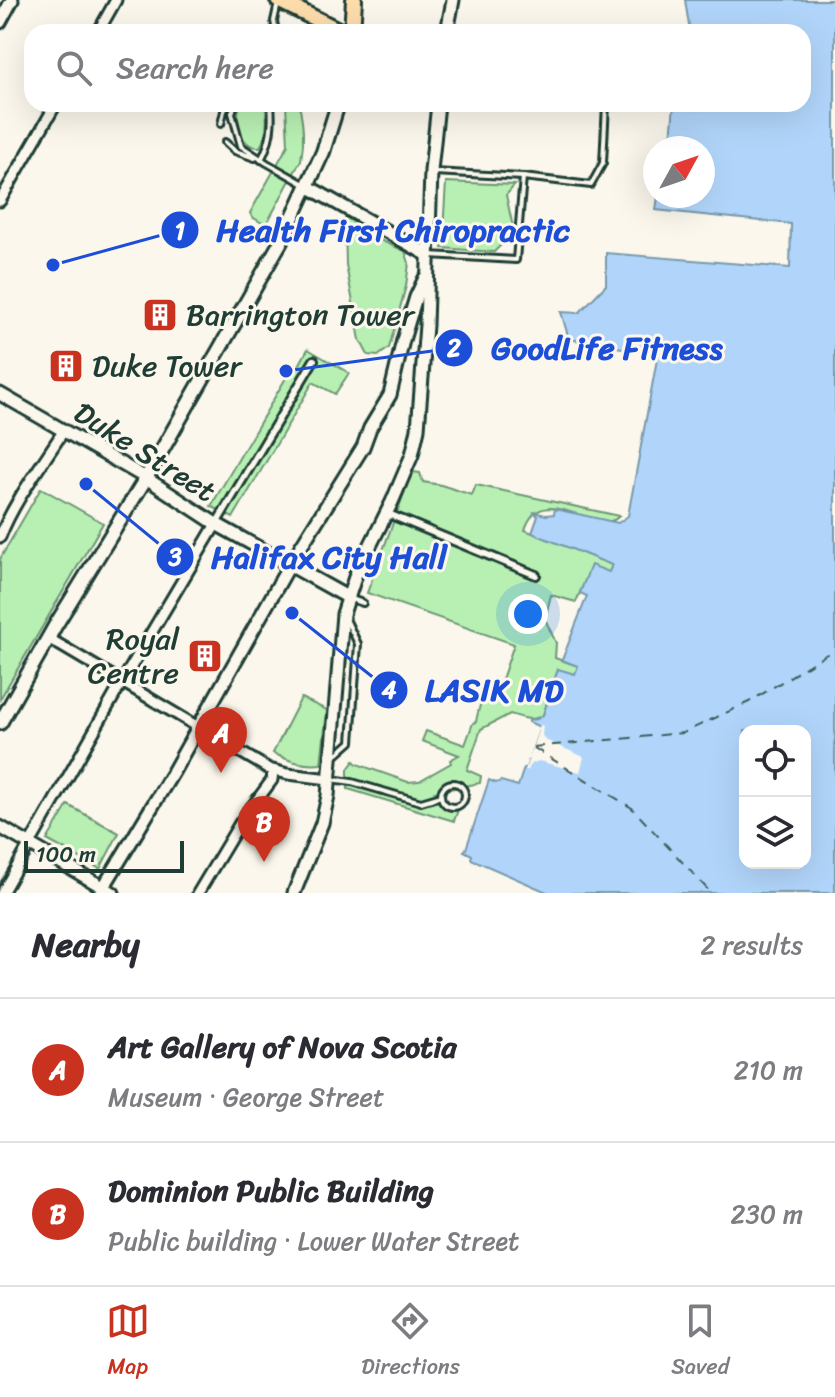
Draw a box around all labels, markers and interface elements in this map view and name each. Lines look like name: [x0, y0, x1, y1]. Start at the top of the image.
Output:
search box: [24, 24, 811, 112]
text: Search here: [116, 41, 274, 95]
icon: search: [52, 46, 96, 90]
north arrow: [643, 136, 715, 208]
callout: Health First Chiropractic: [160, 202, 585, 258]
text: Health First Chiropractic: [216, 202, 571, 259]
text: 1: [175, 210, 185, 252]
place label: Barrington Tower: [186, 288, 416, 342]
building icon: Barrington Tower: [141, 296, 179, 334]
callout: GoodLife Fitness: [434, 320, 740, 376]
text: GoodLife Fitness: [491, 320, 724, 377]
text: 2: [446, 327, 461, 369]
place label: Duke Tower: [92, 339, 243, 393]
building icon: Duke Tower: [47, 347, 85, 385]
street label: Duke Street: [63, 387, 227, 517]
callout: Halifax City Hall: [155, 529, 463, 585]
text: Halifax City Hall: [211, 529, 449, 586]
text: 3: [167, 536, 182, 578]
your location: [508, 594, 548, 634]
place label: Royal Centre: [88, 612, 180, 700]
building icon: Royal Centre: [186, 637, 224, 675]
callout: LASIK MD: [369, 662, 579, 718]
text: LASIK MD: [425, 662, 564, 719]
text: 4: [382, 669, 397, 711]
pin: A: [195, 707, 247, 773]
map controls: [739, 725, 811, 869]
button: locate: [739, 725, 811, 797]
pin: B: [238, 796, 290, 862]
button: layers: [739, 797, 811, 869]
text: 100 m: [36, 835, 96, 874]
scale bar: [24, 837, 184, 873]
text: Nearby: [32, 915, 140, 975]
text: 2 results: [701, 922, 803, 968]
text: Art Gallery of Nova Scotia: [108, 1020, 457, 1074]
text: A: [49, 1047, 67, 1093]
text: 210 m: [734, 1047, 803, 1093]
text: Museum · George Street: [108, 1074, 384, 1120]
text: Dominion Public Building: [108, 1164, 434, 1218]
text: B: [50, 1191, 66, 1237]
text: 230 m: [731, 1191, 803, 1237]
text: Public building · Lower Water Street: [108, 1218, 519, 1264]
tab: Map: [106, 1299, 150, 1386]
tab: Directions: [361, 1299, 460, 1386]
tab: Saved: [671, 1299, 729, 1386]

